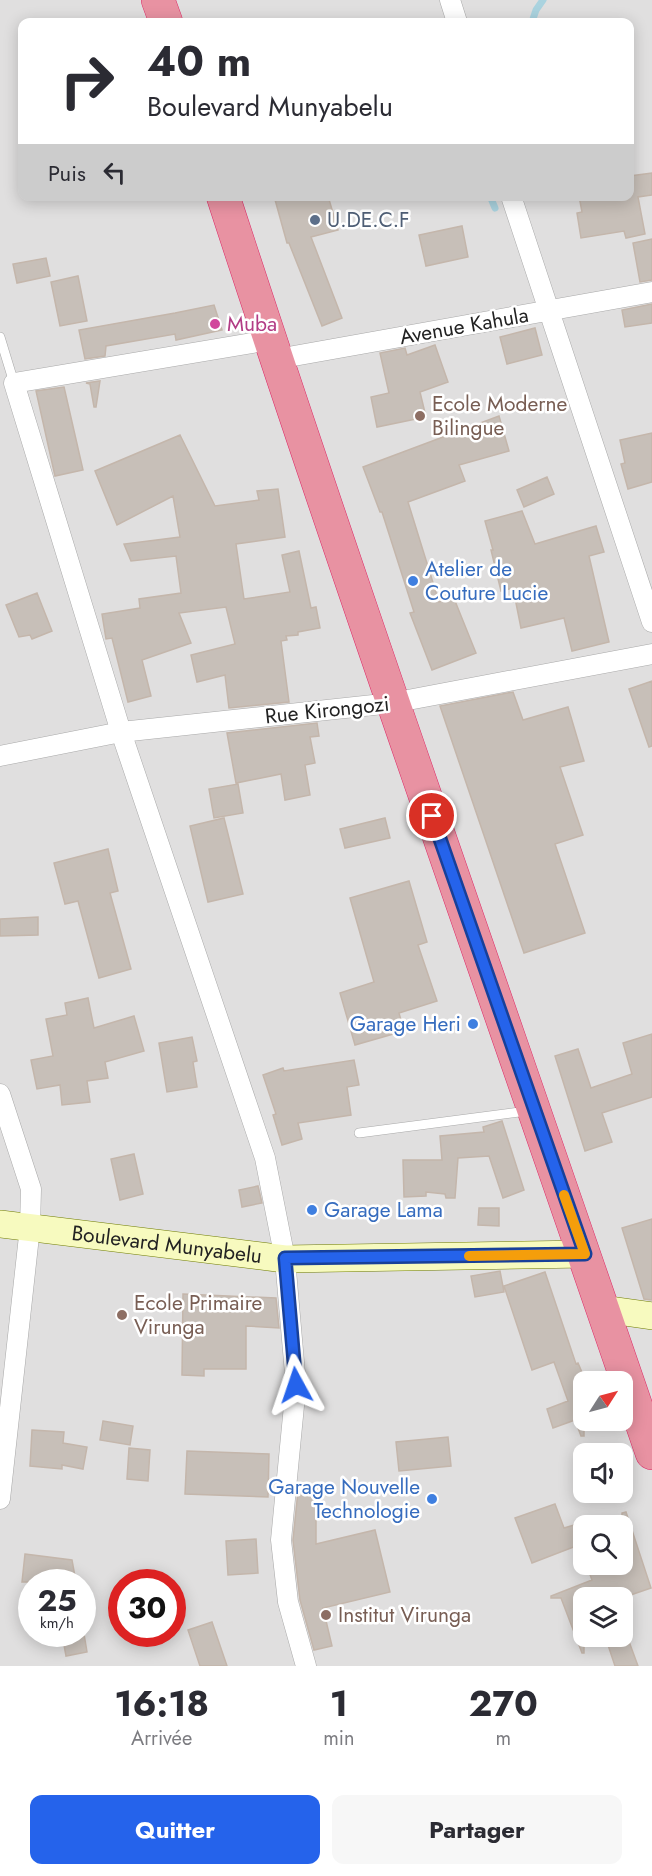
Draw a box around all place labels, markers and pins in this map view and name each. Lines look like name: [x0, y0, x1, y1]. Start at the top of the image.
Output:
place label: U.DE.C.F: [327, 205, 409, 235]
marker: U.DE.C.F: [308, 213, 322, 227]
place label: Muba: [227, 309, 277, 339]
marker: Muba: [208, 317, 222, 331]
place label: Ecole Moderne Bilingue: [432, 389, 567, 443]
marker: Ecole Moderne Bilingue: [413, 409, 427, 423]
place label: Atelier de Couture Lucie: [425, 554, 548, 608]
marker: Atelier de Couture Lucie: [406, 574, 420, 588]
pin: [406, 790, 457, 841]
place label: Garage Heri: [350, 1009, 461, 1039]
marker: Garage Heri: [466, 1017, 480, 1031]
place label: Garage Lama: [324, 1195, 443, 1225]
marker: Garage Lama: [305, 1203, 319, 1217]
place label: Ecole Primaire Virunga: [134, 1288, 263, 1342]
marker: Ecole Primaire Virunga: [115, 1308, 129, 1322]
place label: Garage Nouvelle Technologie: [268, 1472, 420, 1526]
marker: Garage Nouvelle Technologie: [425, 1492, 439, 1506]
place label: Institut Virunga: [338, 1600, 471, 1630]
marker: Institut Virunga: [319, 1608, 333, 1622]

